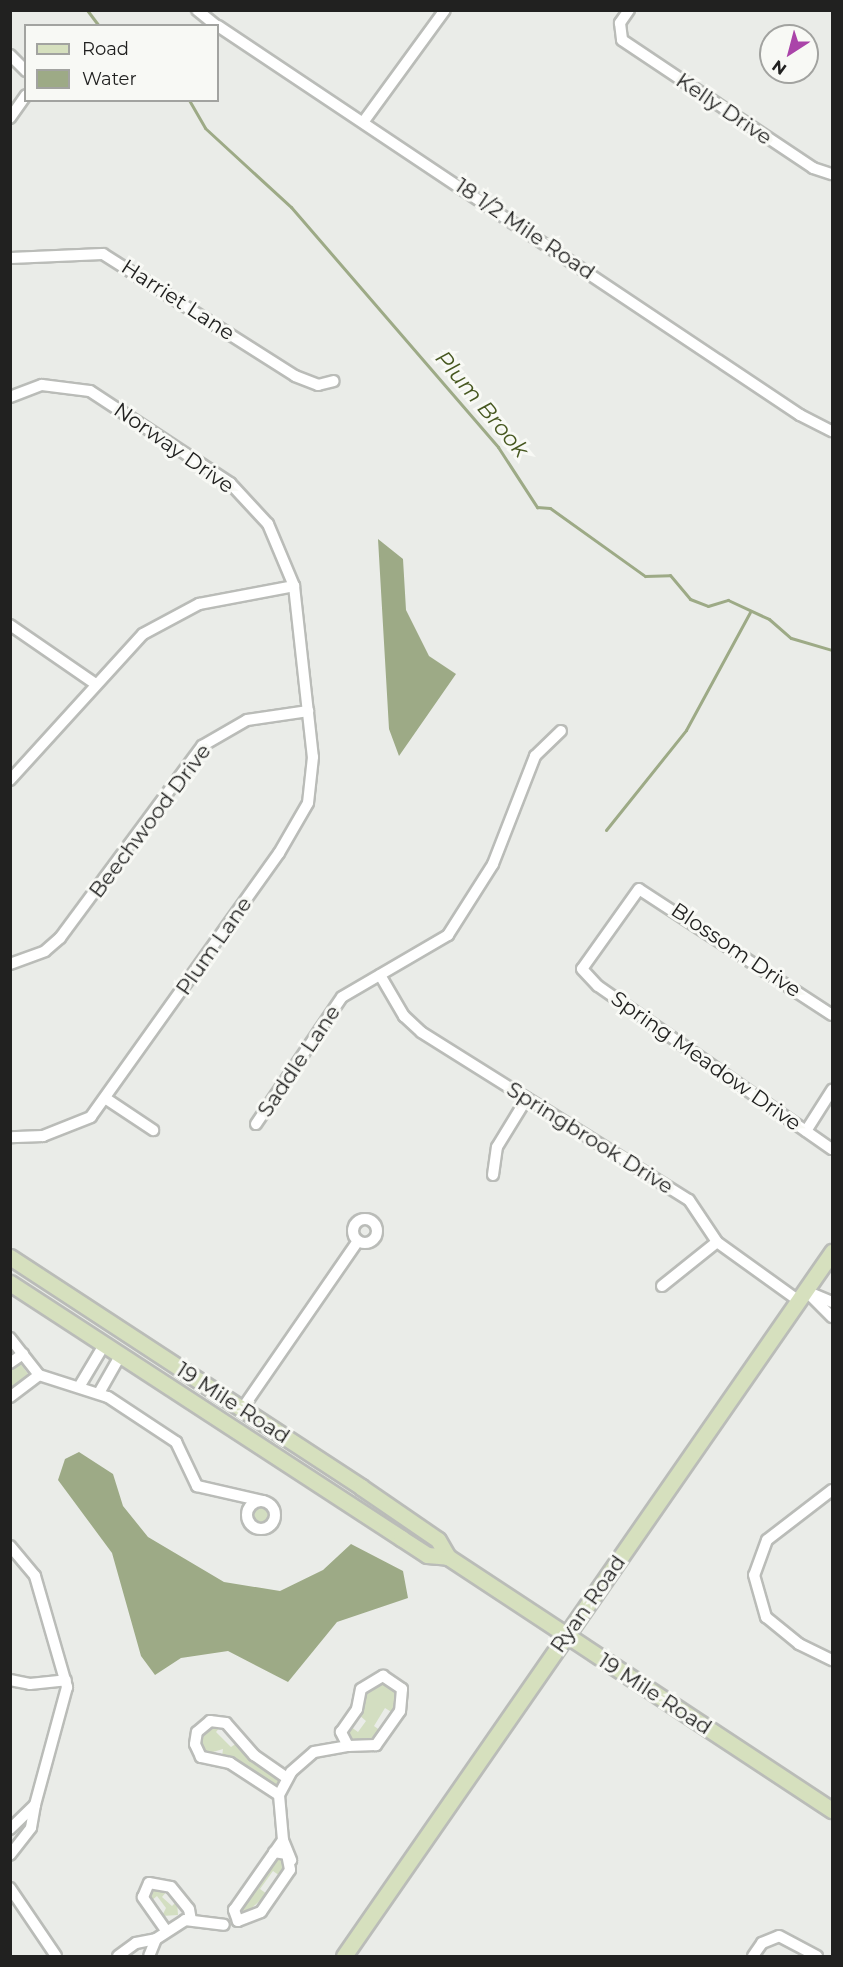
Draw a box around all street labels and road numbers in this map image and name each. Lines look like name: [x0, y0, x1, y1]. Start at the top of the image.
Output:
street label: Kelly Drive: [671, 68, 777, 150]
street label: 18 1/2 Mile Road: [450, 173, 600, 285]
street label: Harriet Lane: [117, 254, 239, 346]
street label: Norway Drive: [109, 397, 239, 499]
street label: Beechwood Drive: [84, 739, 216, 903]
street label: Plum Lane: [171, 892, 257, 1000]
street label: Blossom Drive: [666, 897, 806, 1003]
street label: Spring Meadow Drive: [606, 986, 806, 1136]
street label: Saddle Lane: [252, 1000, 346, 1122]
street label: Springbrook Drive: [502, 1077, 678, 1199]
street label: 19 Mile Road: [171, 1357, 295, 1449]
street label: Ryan Road: [545, 1550, 631, 1658]
street label: 19 Mile Road: [593, 1648, 717, 1740]

